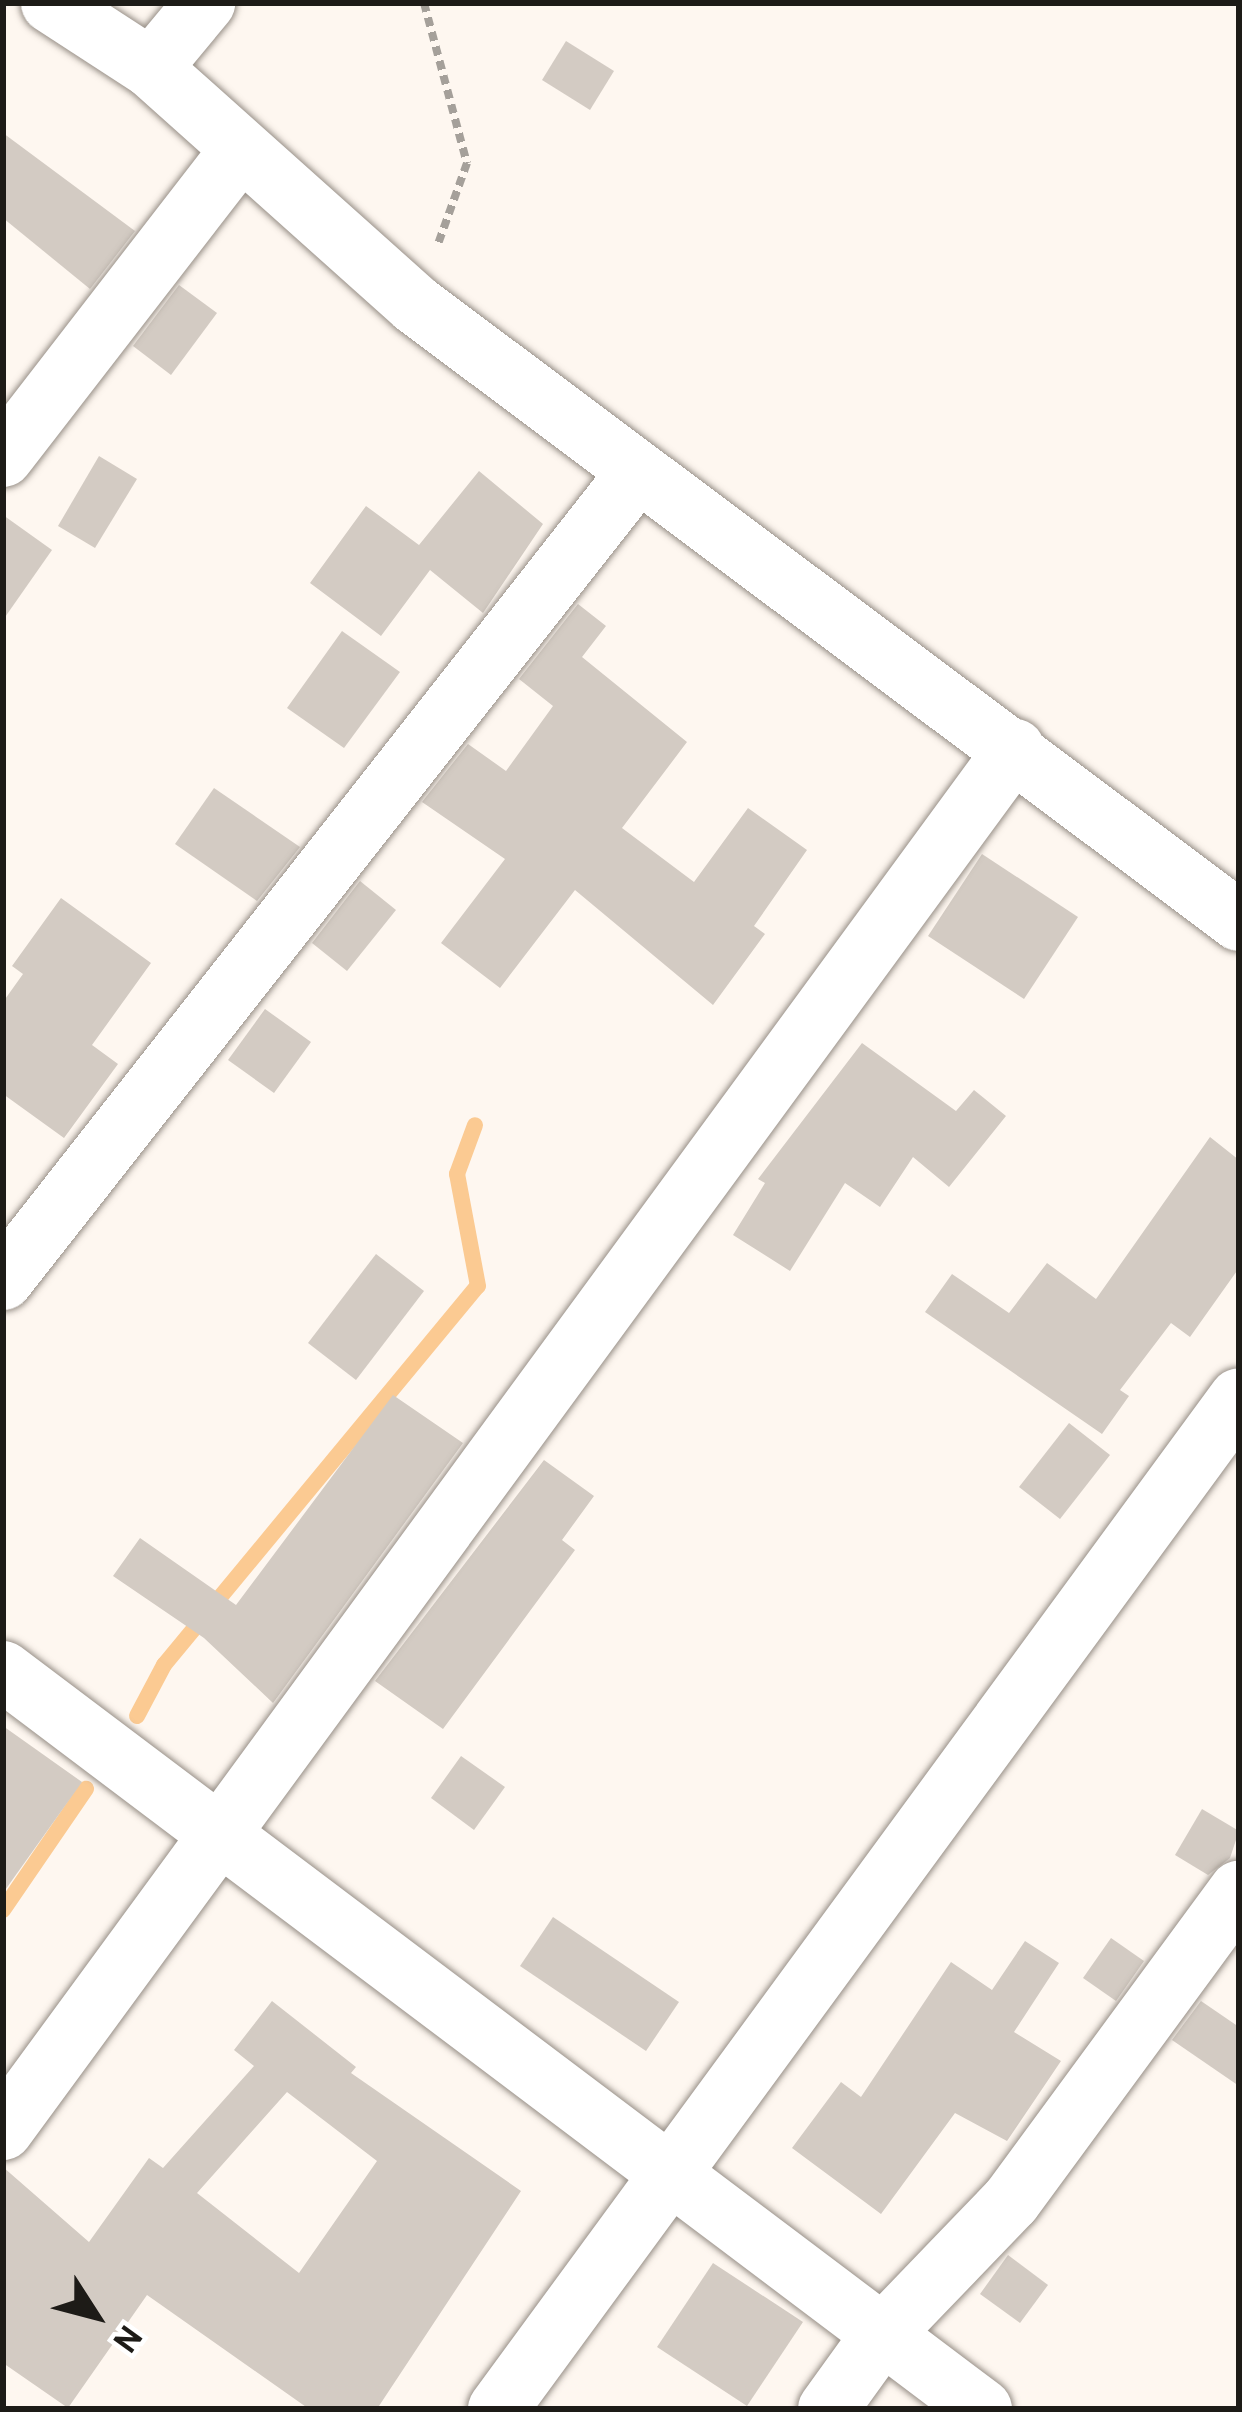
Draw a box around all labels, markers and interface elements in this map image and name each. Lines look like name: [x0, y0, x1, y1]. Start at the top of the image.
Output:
north arrow: [36, 2256, 156, 2376]
text: N: [101, 2315, 149, 2359]

